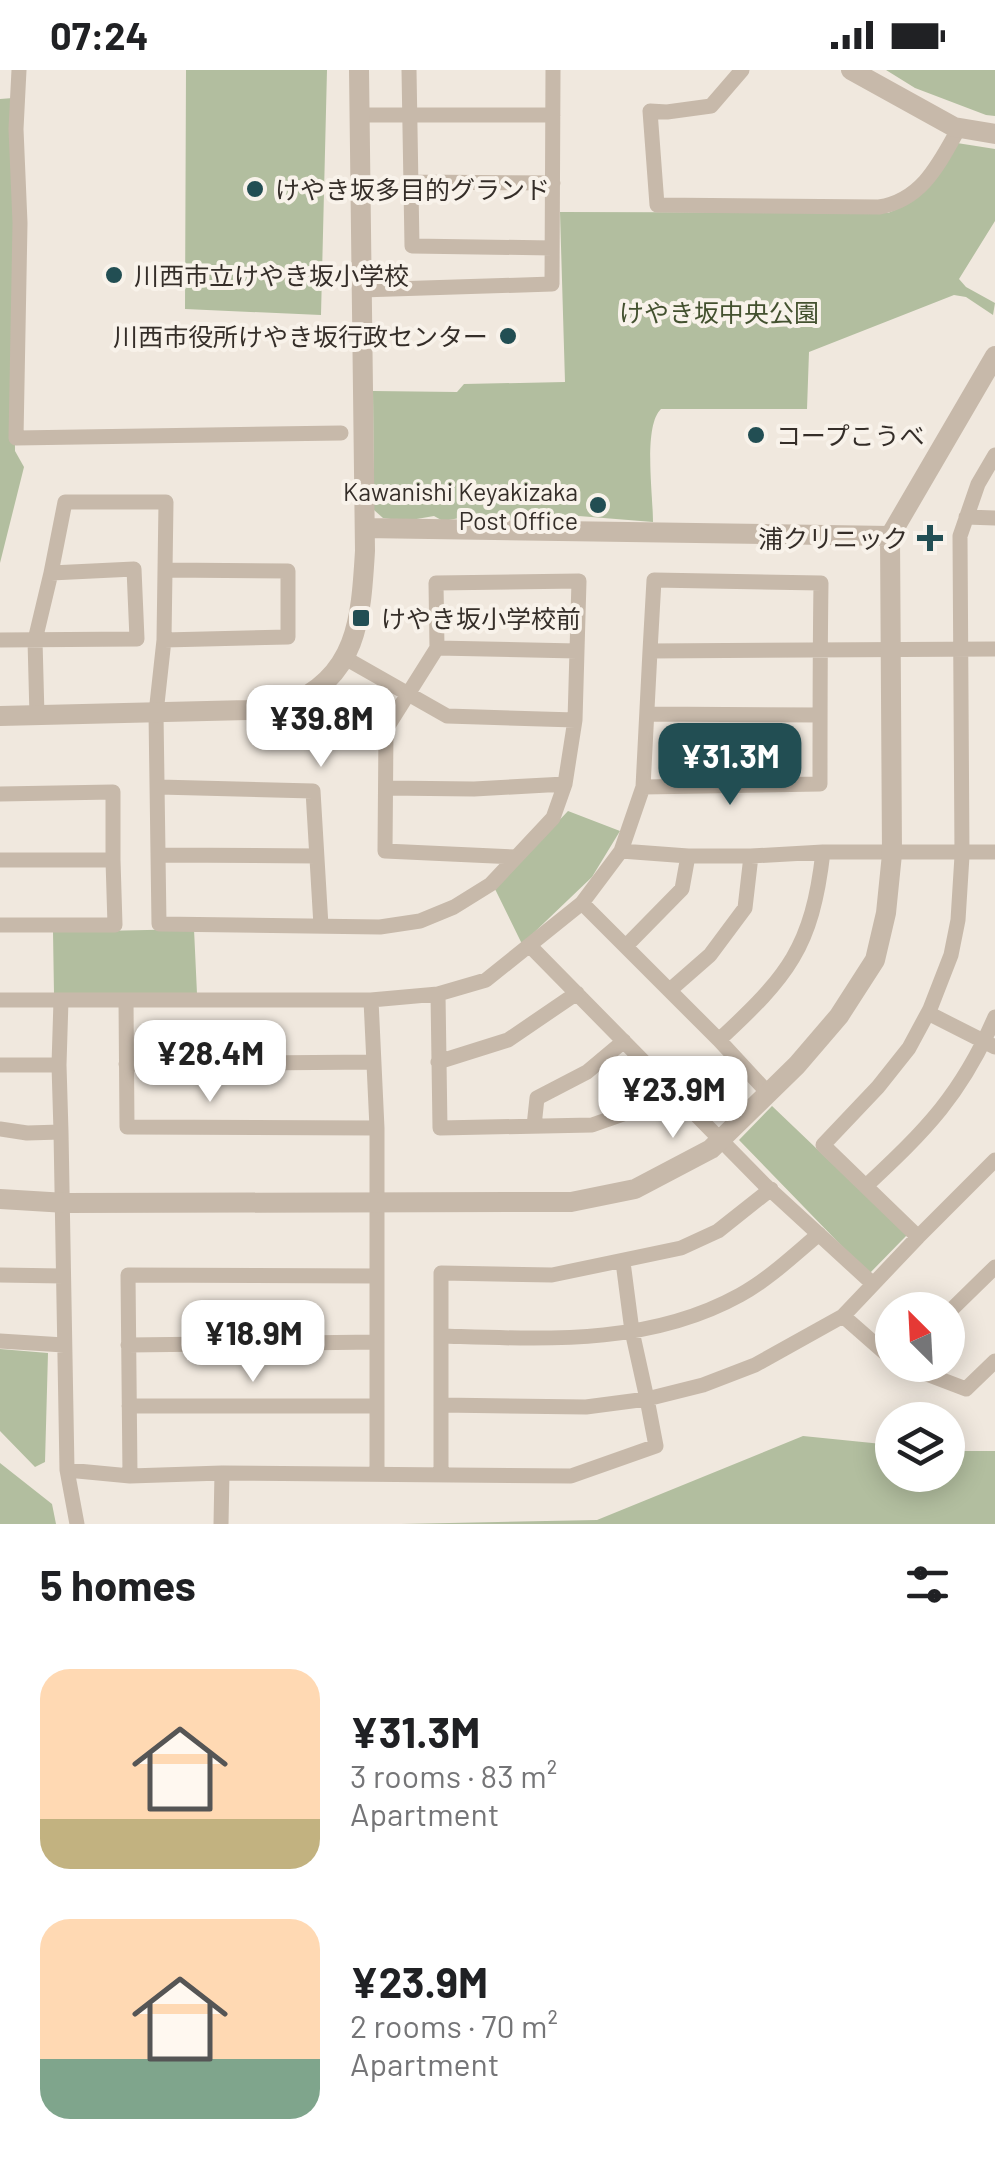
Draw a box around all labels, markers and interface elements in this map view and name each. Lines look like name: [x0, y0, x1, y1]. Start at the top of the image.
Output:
text: 07:24: [50, 12, 149, 58]
place label: けやき坂多目的グランド: [275, 174, 550, 204]
marker: けやき坂多目的グランド: [244, 178, 266, 200]
place label: 川西市立けやき坂小学校: [134, 260, 409, 290]
marker: 川西市立けやき坂小学校: [103, 264, 125, 286]
park label: けやき坂中央公園: [619, 297, 819, 327]
place label: 川西市役所けやき坂行政センター: [113, 321, 488, 351]
marker: 川西市役所けやき坂行政センター: [497, 325, 519, 347]
place label: コープこうべ: [776, 420, 925, 450]
marker: コープこうべ: [745, 424, 767, 446]
place label: Kawanishi Keyakizaka Post Office: [343, 476, 578, 535]
marker: Kawanishi Keyakizaka Post Office: [587, 494, 609, 516]
place label: 浦クリニック: [758, 523, 908, 553]
marker: 浦クリニック: [917, 525, 943, 551]
place label: けやき坂小学校前: [381, 603, 581, 633]
marker: けやき坂小学校前: [350, 607, 372, 629]
pin: ¥39.8M: [240, 685, 402, 770]
text: ¥39.8M: [268, 698, 374, 736]
pin: ¥31.3M: [649, 723, 811, 808]
text: ¥31.3M: [680, 736, 780, 774]
pin: ¥28.4M: [129, 1020, 291, 1105]
text: ¥28.4M: [156, 1033, 264, 1071]
pin: ¥23.9M: [592, 1056, 754, 1141]
text: ¥23.9M: [620, 1069, 726, 1107]
north arrow: [875, 1292, 965, 1382]
map controls: [875, 1292, 965, 1492]
pin: ¥18.9M: [172, 1300, 334, 1385]
text: ¥18.9M: [203, 1313, 303, 1351]
button: layers: [875, 1402, 965, 1492]
icon: filters: [900, 1557, 955, 1612]
text: 5 homes: [40, 1559, 196, 1609]
text: ¥31.3M: [350, 1706, 480, 1756]
icon: home: [120, 1709, 240, 1829]
text: 3 rooms · 83 m²: [350, 1756, 557, 1794]
text: Apartment: [350, 1794, 499, 1832]
text: ¥23.9M: [350, 1956, 488, 2006]
icon: home: [120, 1959, 240, 2079]
text: 2 rooms · 70 m²: [350, 2006, 558, 2044]
text: Apartment: [350, 2044, 499, 2082]

